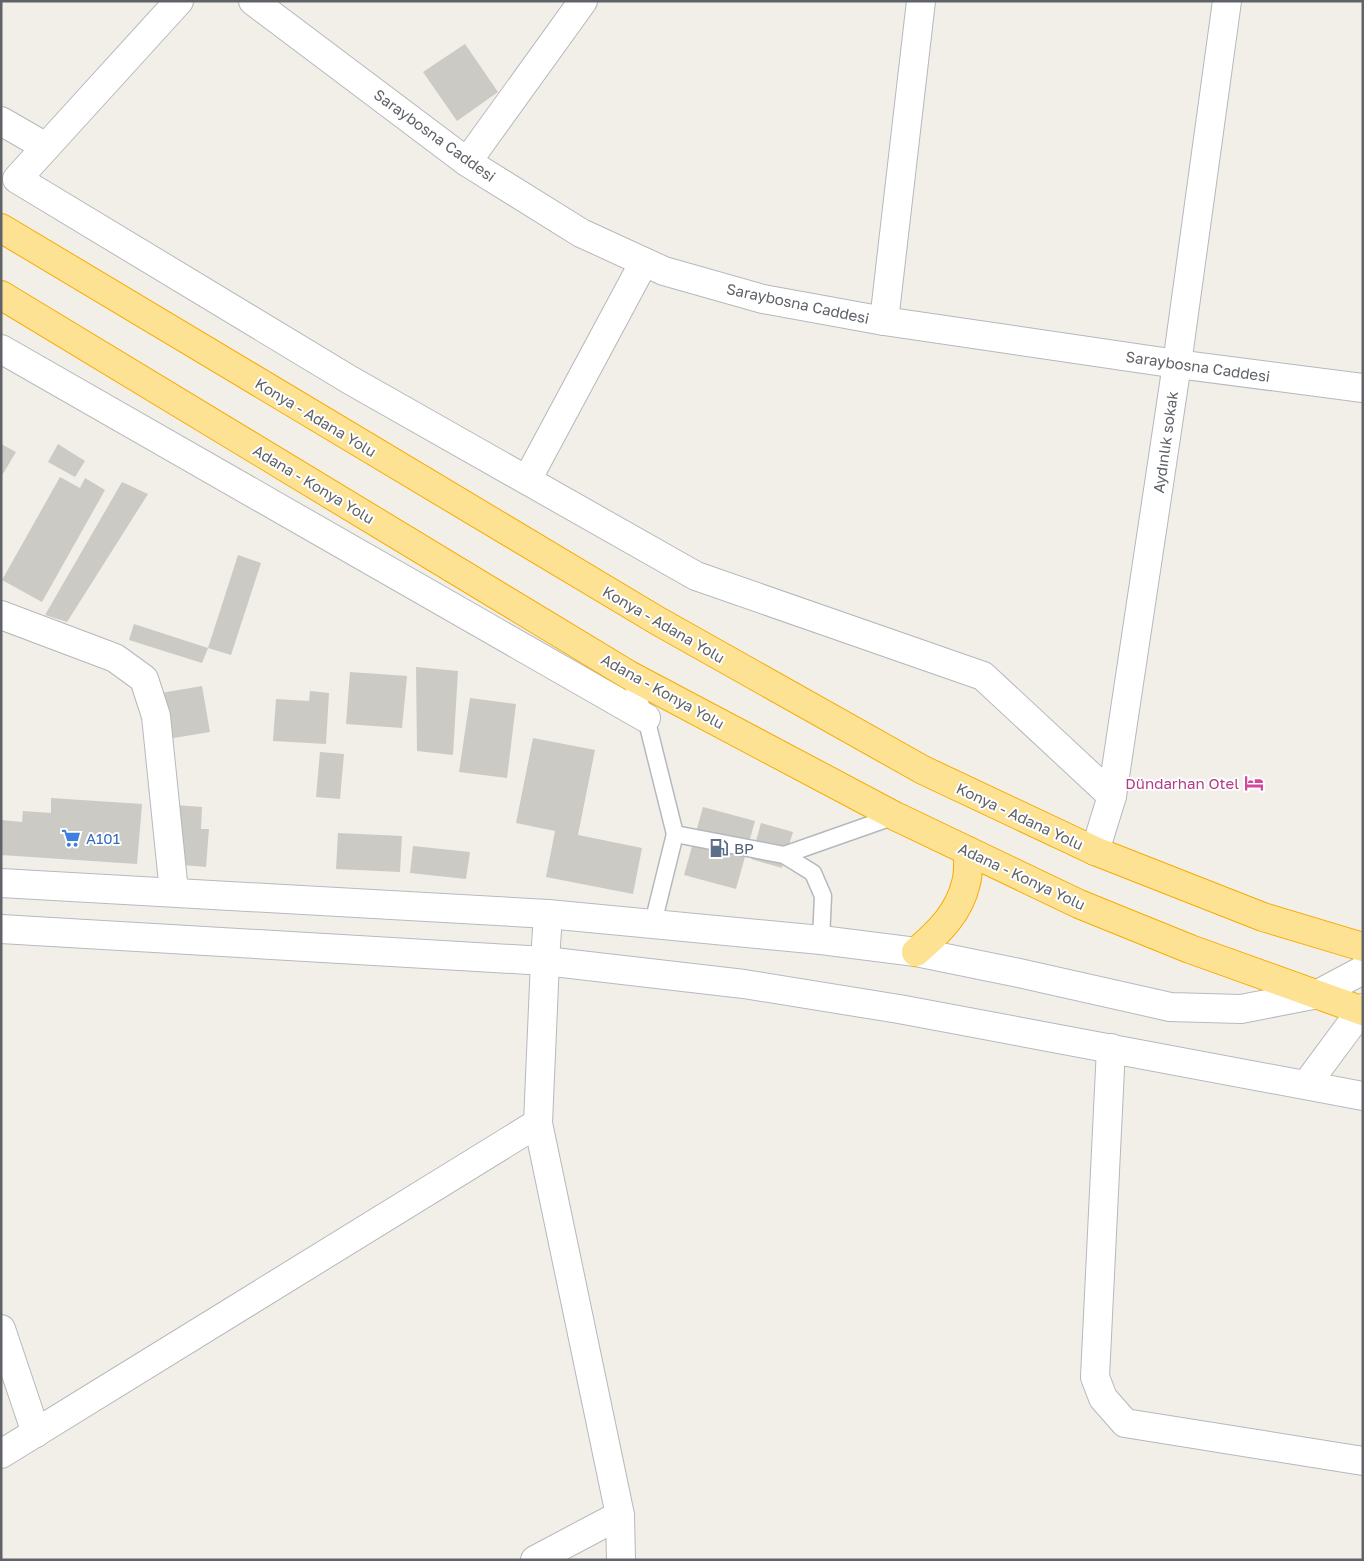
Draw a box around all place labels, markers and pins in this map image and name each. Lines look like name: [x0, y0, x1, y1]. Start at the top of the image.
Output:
hotel icon: Dündarhan Otel: [1243, 772, 1265, 794]
place label: Dündarhan Otel: [1125, 774, 1239, 792]
supermarket icon: A101: [60, 827, 82, 849]
place label: A101: [86, 829, 120, 847]
fuel station icon: BP: [708, 837, 730, 859]
place label: BP: [734, 839, 754, 857]

